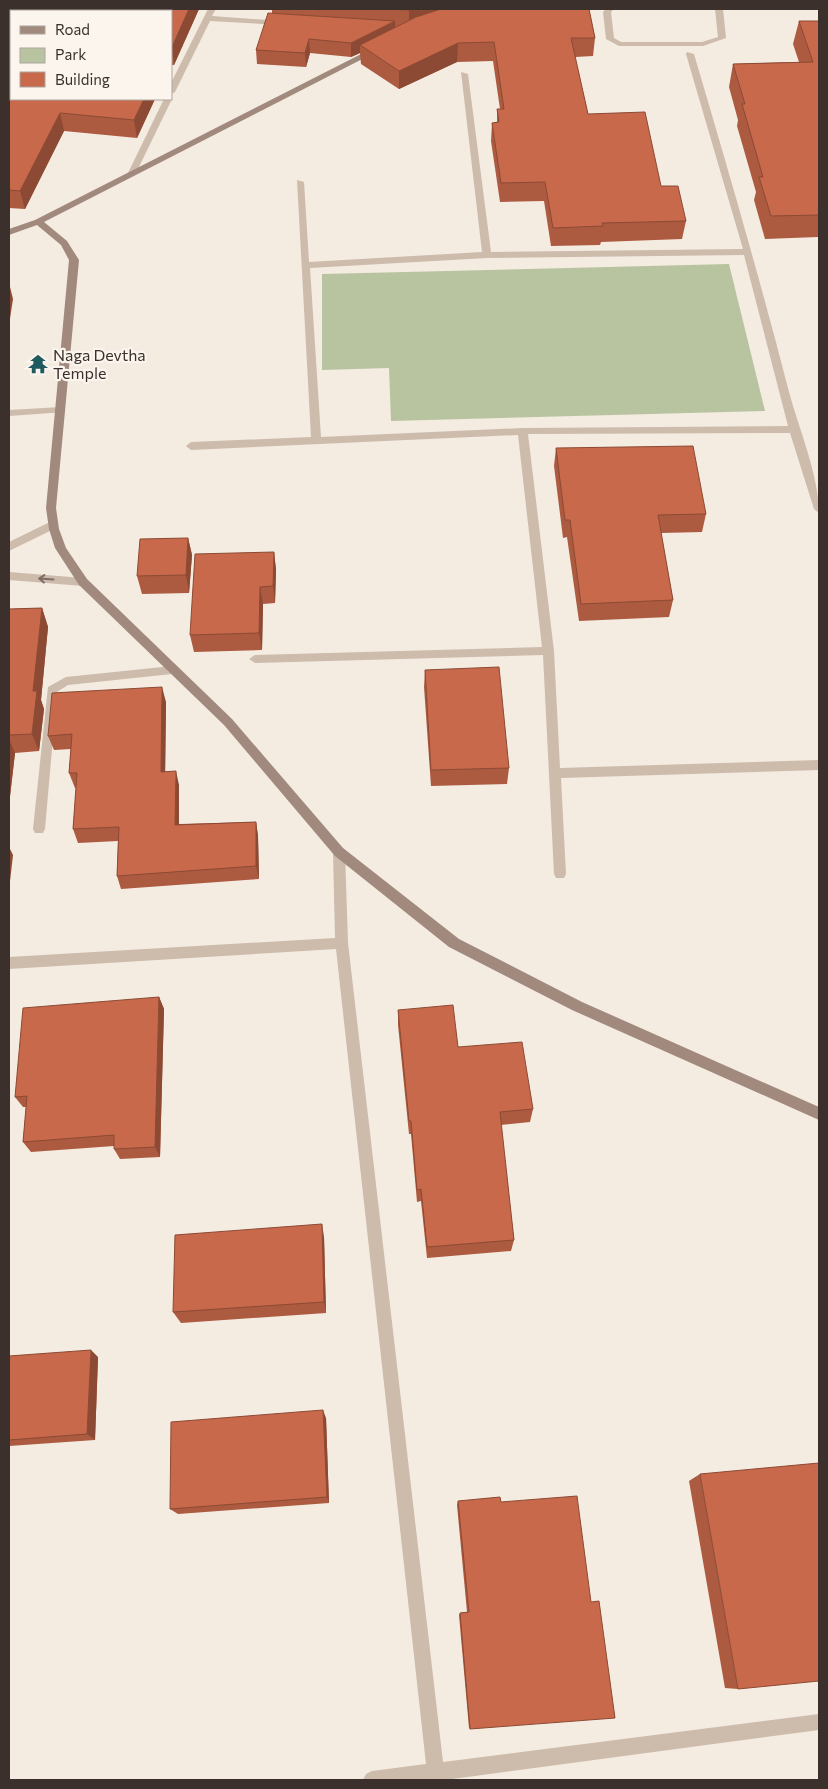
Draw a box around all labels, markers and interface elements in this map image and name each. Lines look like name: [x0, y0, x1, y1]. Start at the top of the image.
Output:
legend: [10, 10, 172, 100]
text: Road: [55, 20, 90, 38]
text: Park: [55, 45, 86, 63]
text: Building: [55, 70, 110, 88]
place label: Naga Devtha Temple: [53, 345, 146, 382]
temple icon: Naga Devtha Temple: [27, 353, 49, 375]
one-way arrow: [38, 575, 54, 584]

